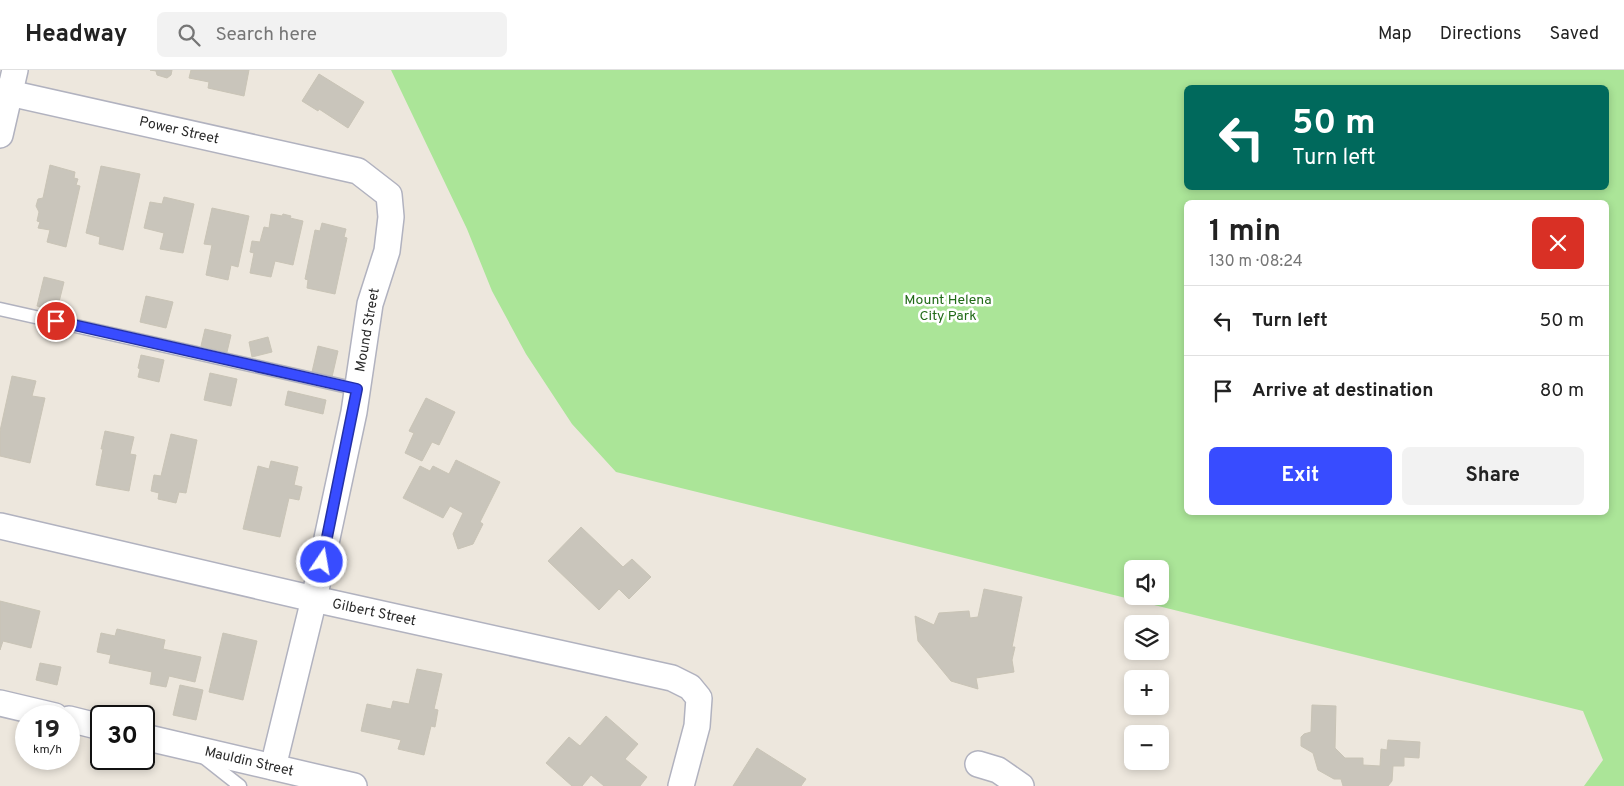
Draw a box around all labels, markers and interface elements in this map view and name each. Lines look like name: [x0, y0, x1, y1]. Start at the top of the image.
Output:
search box: [157, 12, 507, 57]
text: Headway: [25, 20, 127, 50]
icon: search: [175, 21, 203, 49]
text: Search here: [215, 23, 317, 47]
text: Map: [1378, 23, 1412, 46]
text: Directions: [1440, 23, 1522, 46]
text: Saved: [1550, 23, 1599, 46]
text: 50 m: [1292, 102, 1376, 146]
icon: left: [1209, 105, 1274, 170]
street label: Power Street: [137, 114, 221, 148]
text: Turn left: [1292, 145, 1375, 172]
text: 1 min: [1209, 214, 1281, 251]
button: close: [1532, 217, 1584, 269]
text: 130 m · 08:24: [1209, 252, 1303, 272]
street label: Mound Street: [352, 287, 384, 373]
park label: Mount Helena City Park: [904, 292, 992, 325]
pin: [35, 300, 77, 342]
icon: arrive: [42, 307, 70, 335]
icon: left: [1209, 307, 1237, 335]
text: Turn left: [1252, 309, 1328, 333]
text: 50 m: [1539, 309, 1584, 333]
icon: arrive: [1209, 377, 1237, 405]
text: Arrive at destination: [1252, 379, 1433, 403]
text: 80 m: [1540, 379, 1584, 403]
button: Exit: [1209, 447, 1392, 505]
button: Share: [1402, 447, 1584, 505]
position arrow: [295, 535, 347, 587]
map controls: [1124, 560, 1169, 770]
button: sound: [1124, 560, 1169, 605]
street label: Gilbert Street: [330, 596, 418, 630]
button: layers: [1124, 615, 1169, 660]
button: +: [1124, 670, 1169, 715]
speed limit sign: 30: [90, 705, 155, 770]
text: 19: [35, 715, 60, 747]
button: −: [1124, 725, 1169, 770]
text: km/h: [33, 742, 62, 758]
street label: Mauldin Street: [203, 743, 295, 781]

